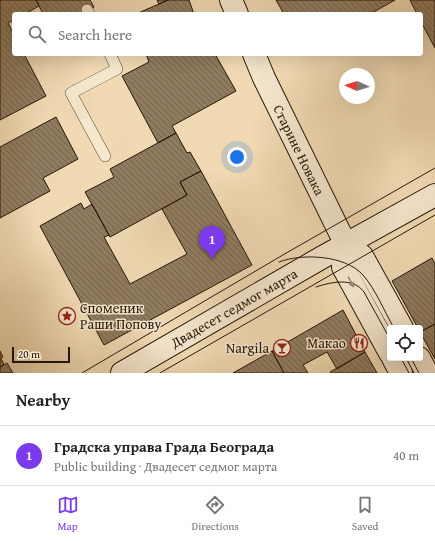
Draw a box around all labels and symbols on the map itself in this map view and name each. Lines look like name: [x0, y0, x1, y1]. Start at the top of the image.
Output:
north arrow: [339, 68, 375, 104]
street label: Старине Новака: [268, 101, 330, 199]
your location: [227, 147, 247, 167]
pin: 1: [199, 226, 225, 259]
street label: Двадесет седмог марта: [166, 263, 301, 353]
one-way arrow: [348, 276, 354, 287]
place label: Споменик Раши Попову: [80, 298, 161, 334]
place icon: Споменик Раши Попову: [57, 306, 77, 326]
place label: Макао: [307, 333, 346, 353]
restaurant icon: Макао: [349, 333, 369, 353]
place label: Nargila: [226, 338, 269, 358]
bar icon: Nargila: [272, 338, 292, 358]
scale bar: [12, 345, 70, 364]

